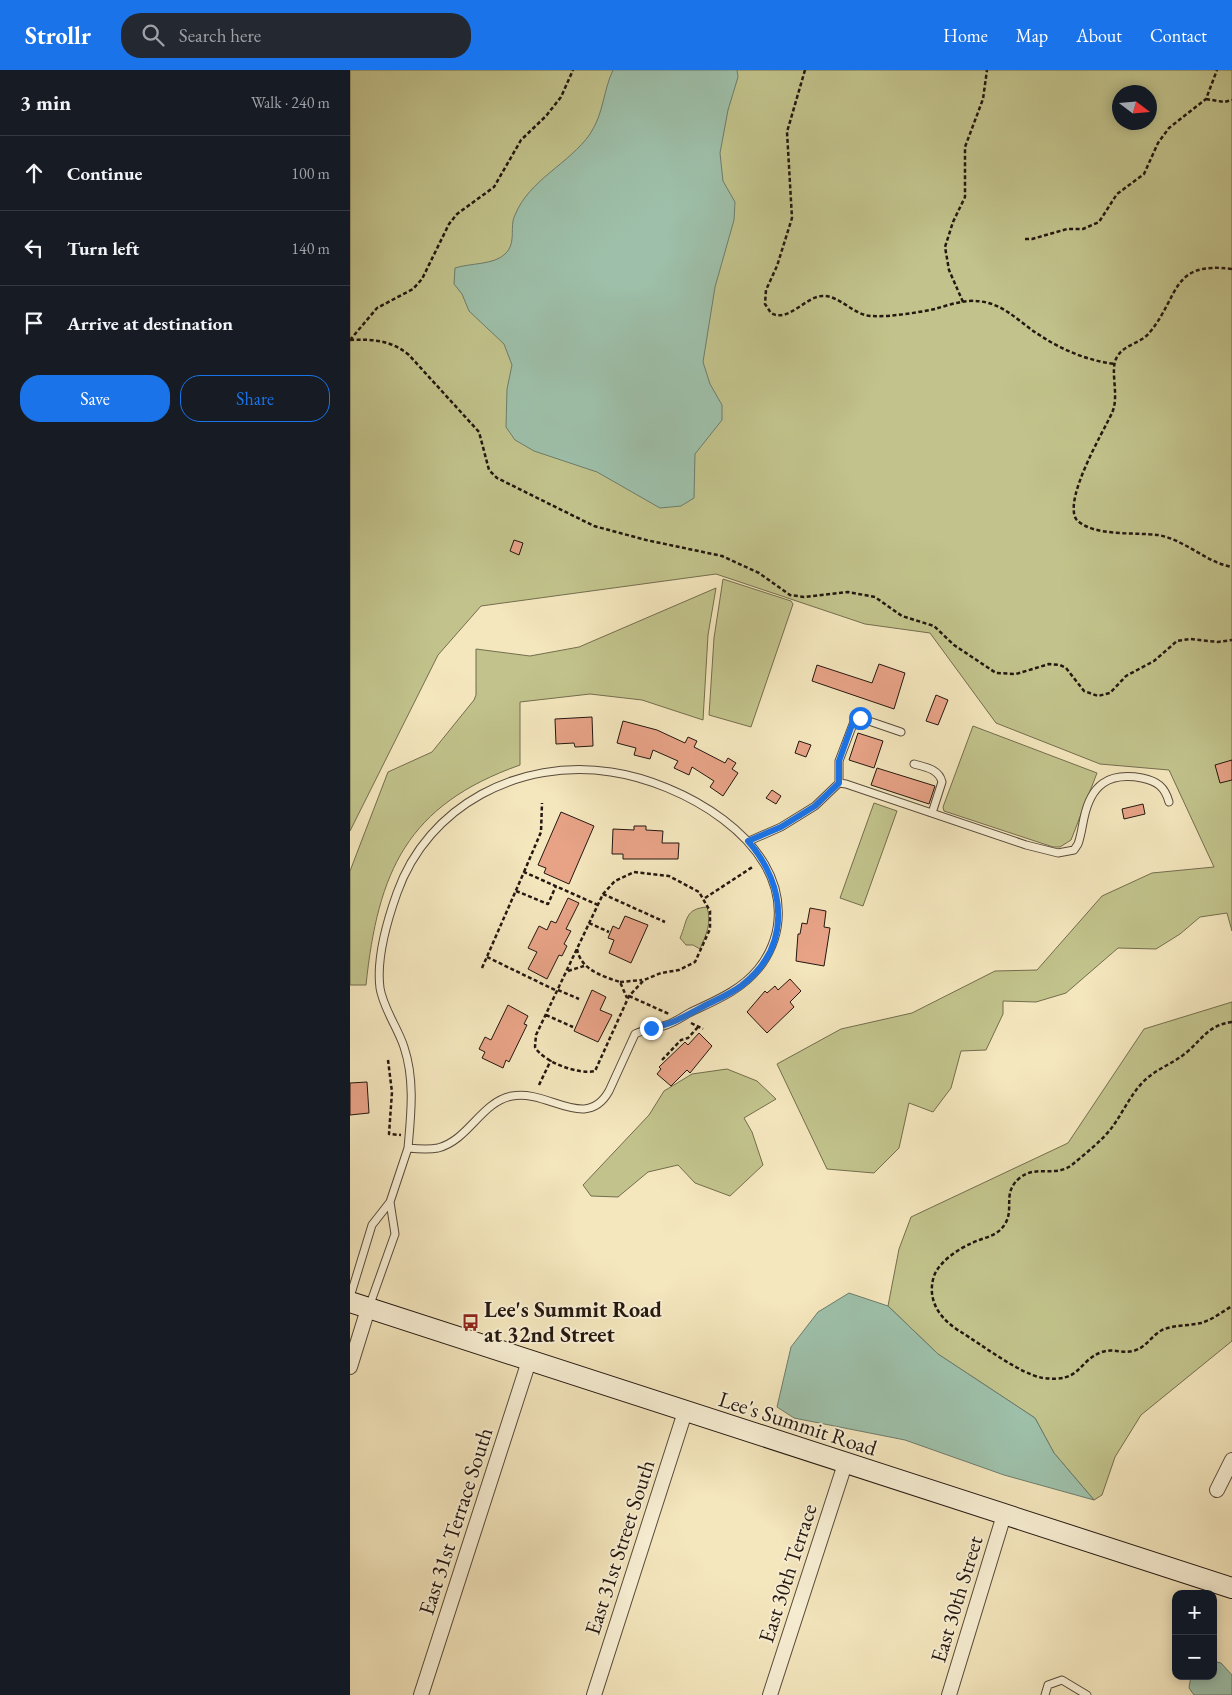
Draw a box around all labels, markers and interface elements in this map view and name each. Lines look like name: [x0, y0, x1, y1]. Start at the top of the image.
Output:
search box: [121, 13, 471, 58]
text: Strollr: [25, 20, 91, 51]
icon: search: [139, 21, 167, 49]
text: Search here: [179, 23, 261, 48]
text: Home: [943, 24, 988, 47]
text: Map: [1016, 24, 1048, 47]
text: About: [1076, 24, 1122, 47]
text: Contact: [1150, 24, 1207, 47]
north arrow: [1112, 85, 1157, 130]
text: 3 min: [20, 89, 71, 116]
text: Walk · 240 m: [251, 92, 330, 113]
icon: ahead: [20, 159, 48, 187]
text: Continue: [67, 161, 142, 186]
text: 100 m: [291, 163, 330, 184]
icon: left: [20, 234, 48, 262]
text: Turn left: [67, 236, 139, 261]
text: 140 m: [291, 238, 330, 259]
icon: arrive: [20, 309, 48, 337]
text: Arrive at destination: [67, 311, 233, 336]
button: Save: [20, 375, 170, 422]
button: Share: [180, 375, 330, 422]
route start: [849, 707, 872, 730]
route end: [640, 1017, 663, 1040]
place label: Lee's Summit Road at 32nd Street: [484, 1295, 662, 1349]
bus stop icon: Lee's Summit Road at 32nd Street: [460, 1312, 480, 1332]
street label: Lee's Summit Road: [715, 1384, 881, 1463]
street label: East 31st Terrace South: [411, 1424, 499, 1619]
street label: East 31st Street South: [578, 1456, 661, 1638]
street label: East 30th Terrace: [751, 1500, 824, 1646]
street label: East 30th Street: [923, 1532, 990, 1666]
map controls: [1172, 1590, 1217, 1680]
button: +: [1172, 1590, 1217, 1635]
button: −: [1172, 1635, 1217, 1680]

